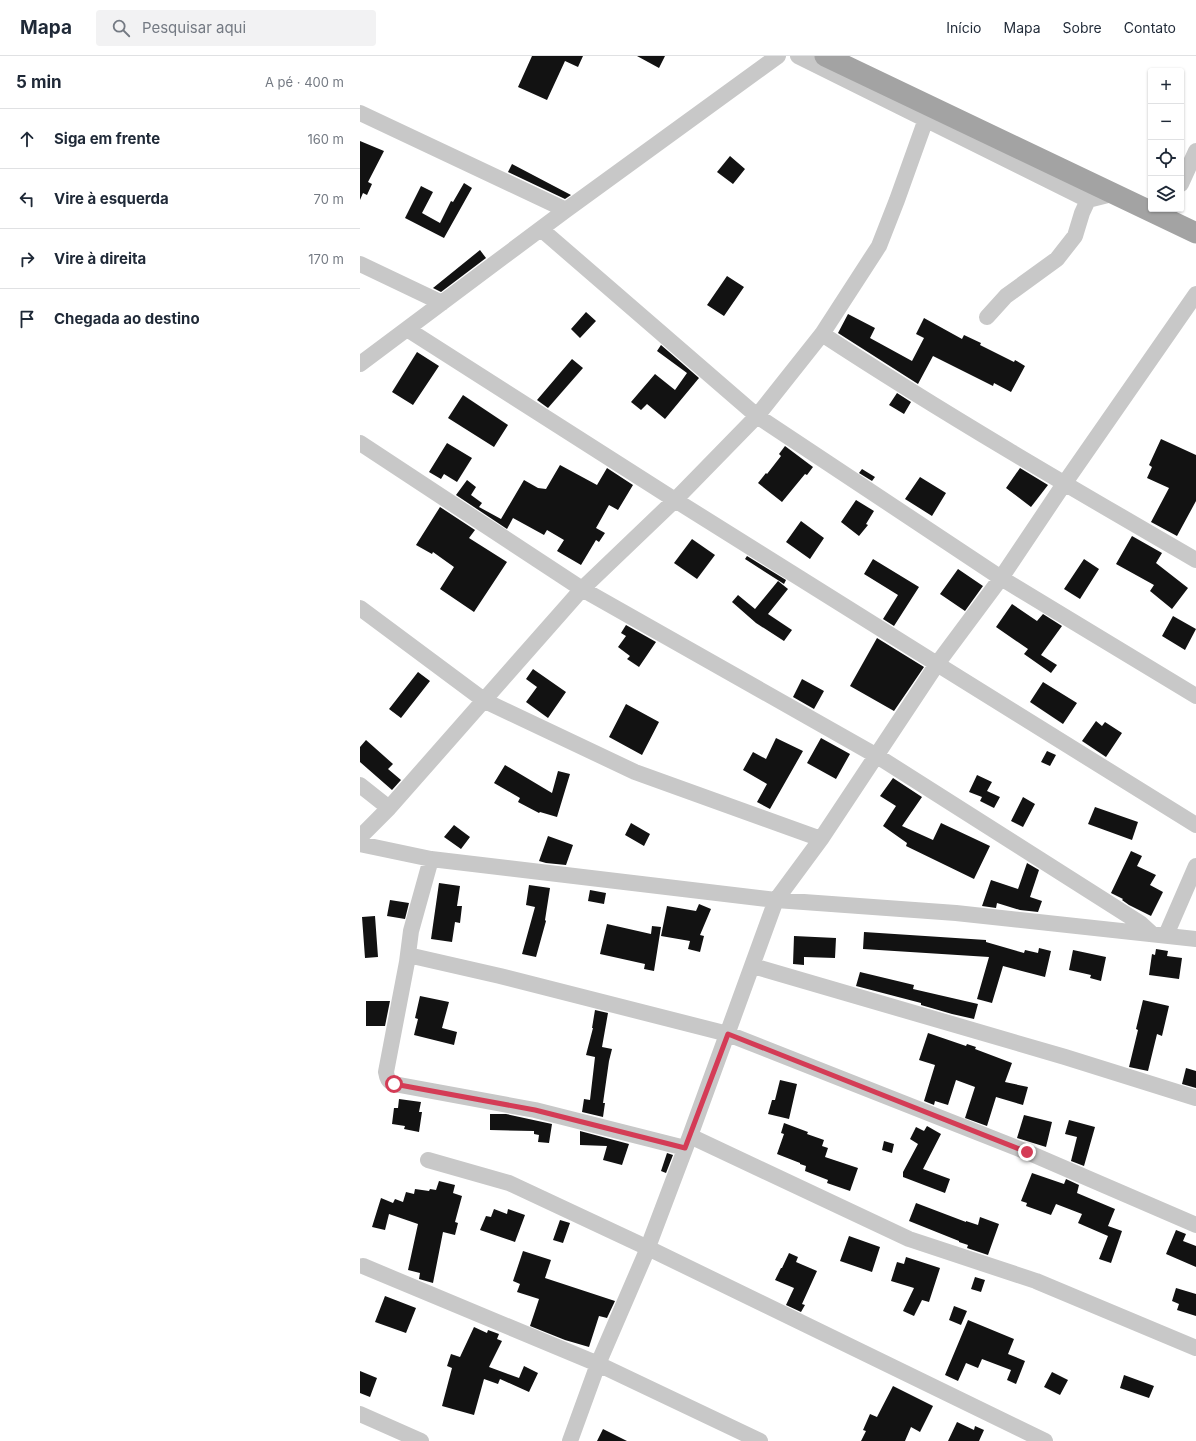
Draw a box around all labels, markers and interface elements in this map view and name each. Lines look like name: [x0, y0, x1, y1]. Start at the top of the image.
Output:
search box: [96, 10, 376, 46]
text: Mapa: [20, 16, 72, 39]
icon: search: [110, 17, 132, 39]
text: Pesquisar aqui: [142, 18, 246, 37]
text: Início: [946, 19, 982, 36]
text: Mapa: [1004, 19, 1041, 36]
text: Sobre: [1063, 19, 1102, 36]
text: Contato: [1124, 19, 1176, 36]
map controls: [1148, 68, 1184, 212]
button: +: [1148, 68, 1184, 104]
text: 5 min: [16, 72, 62, 92]
text: A pé · 400 m: [265, 74, 344, 90]
button: −: [1148, 104, 1184, 140]
icon: ahead: [16, 128, 38, 150]
text: Siga em frente: [54, 129, 160, 148]
text: 160 m: [307, 131, 344, 147]
button: locate: [1148, 140, 1184, 176]
button: layers: [1148, 176, 1184, 212]
icon: left: [16, 188, 38, 210]
text: Vire à esquerda: [54, 189, 169, 208]
text: 70 m: [314, 191, 344, 207]
icon: right: [16, 248, 38, 270]
text: Vire à direita: [54, 249, 146, 268]
text: 170 m: [308, 251, 344, 267]
icon: arrive: [16, 308, 38, 330]
text: Chegada ao destino: [54, 309, 200, 328]
route start: [385, 1075, 403, 1093]
route end: [1018, 1143, 1036, 1161]

